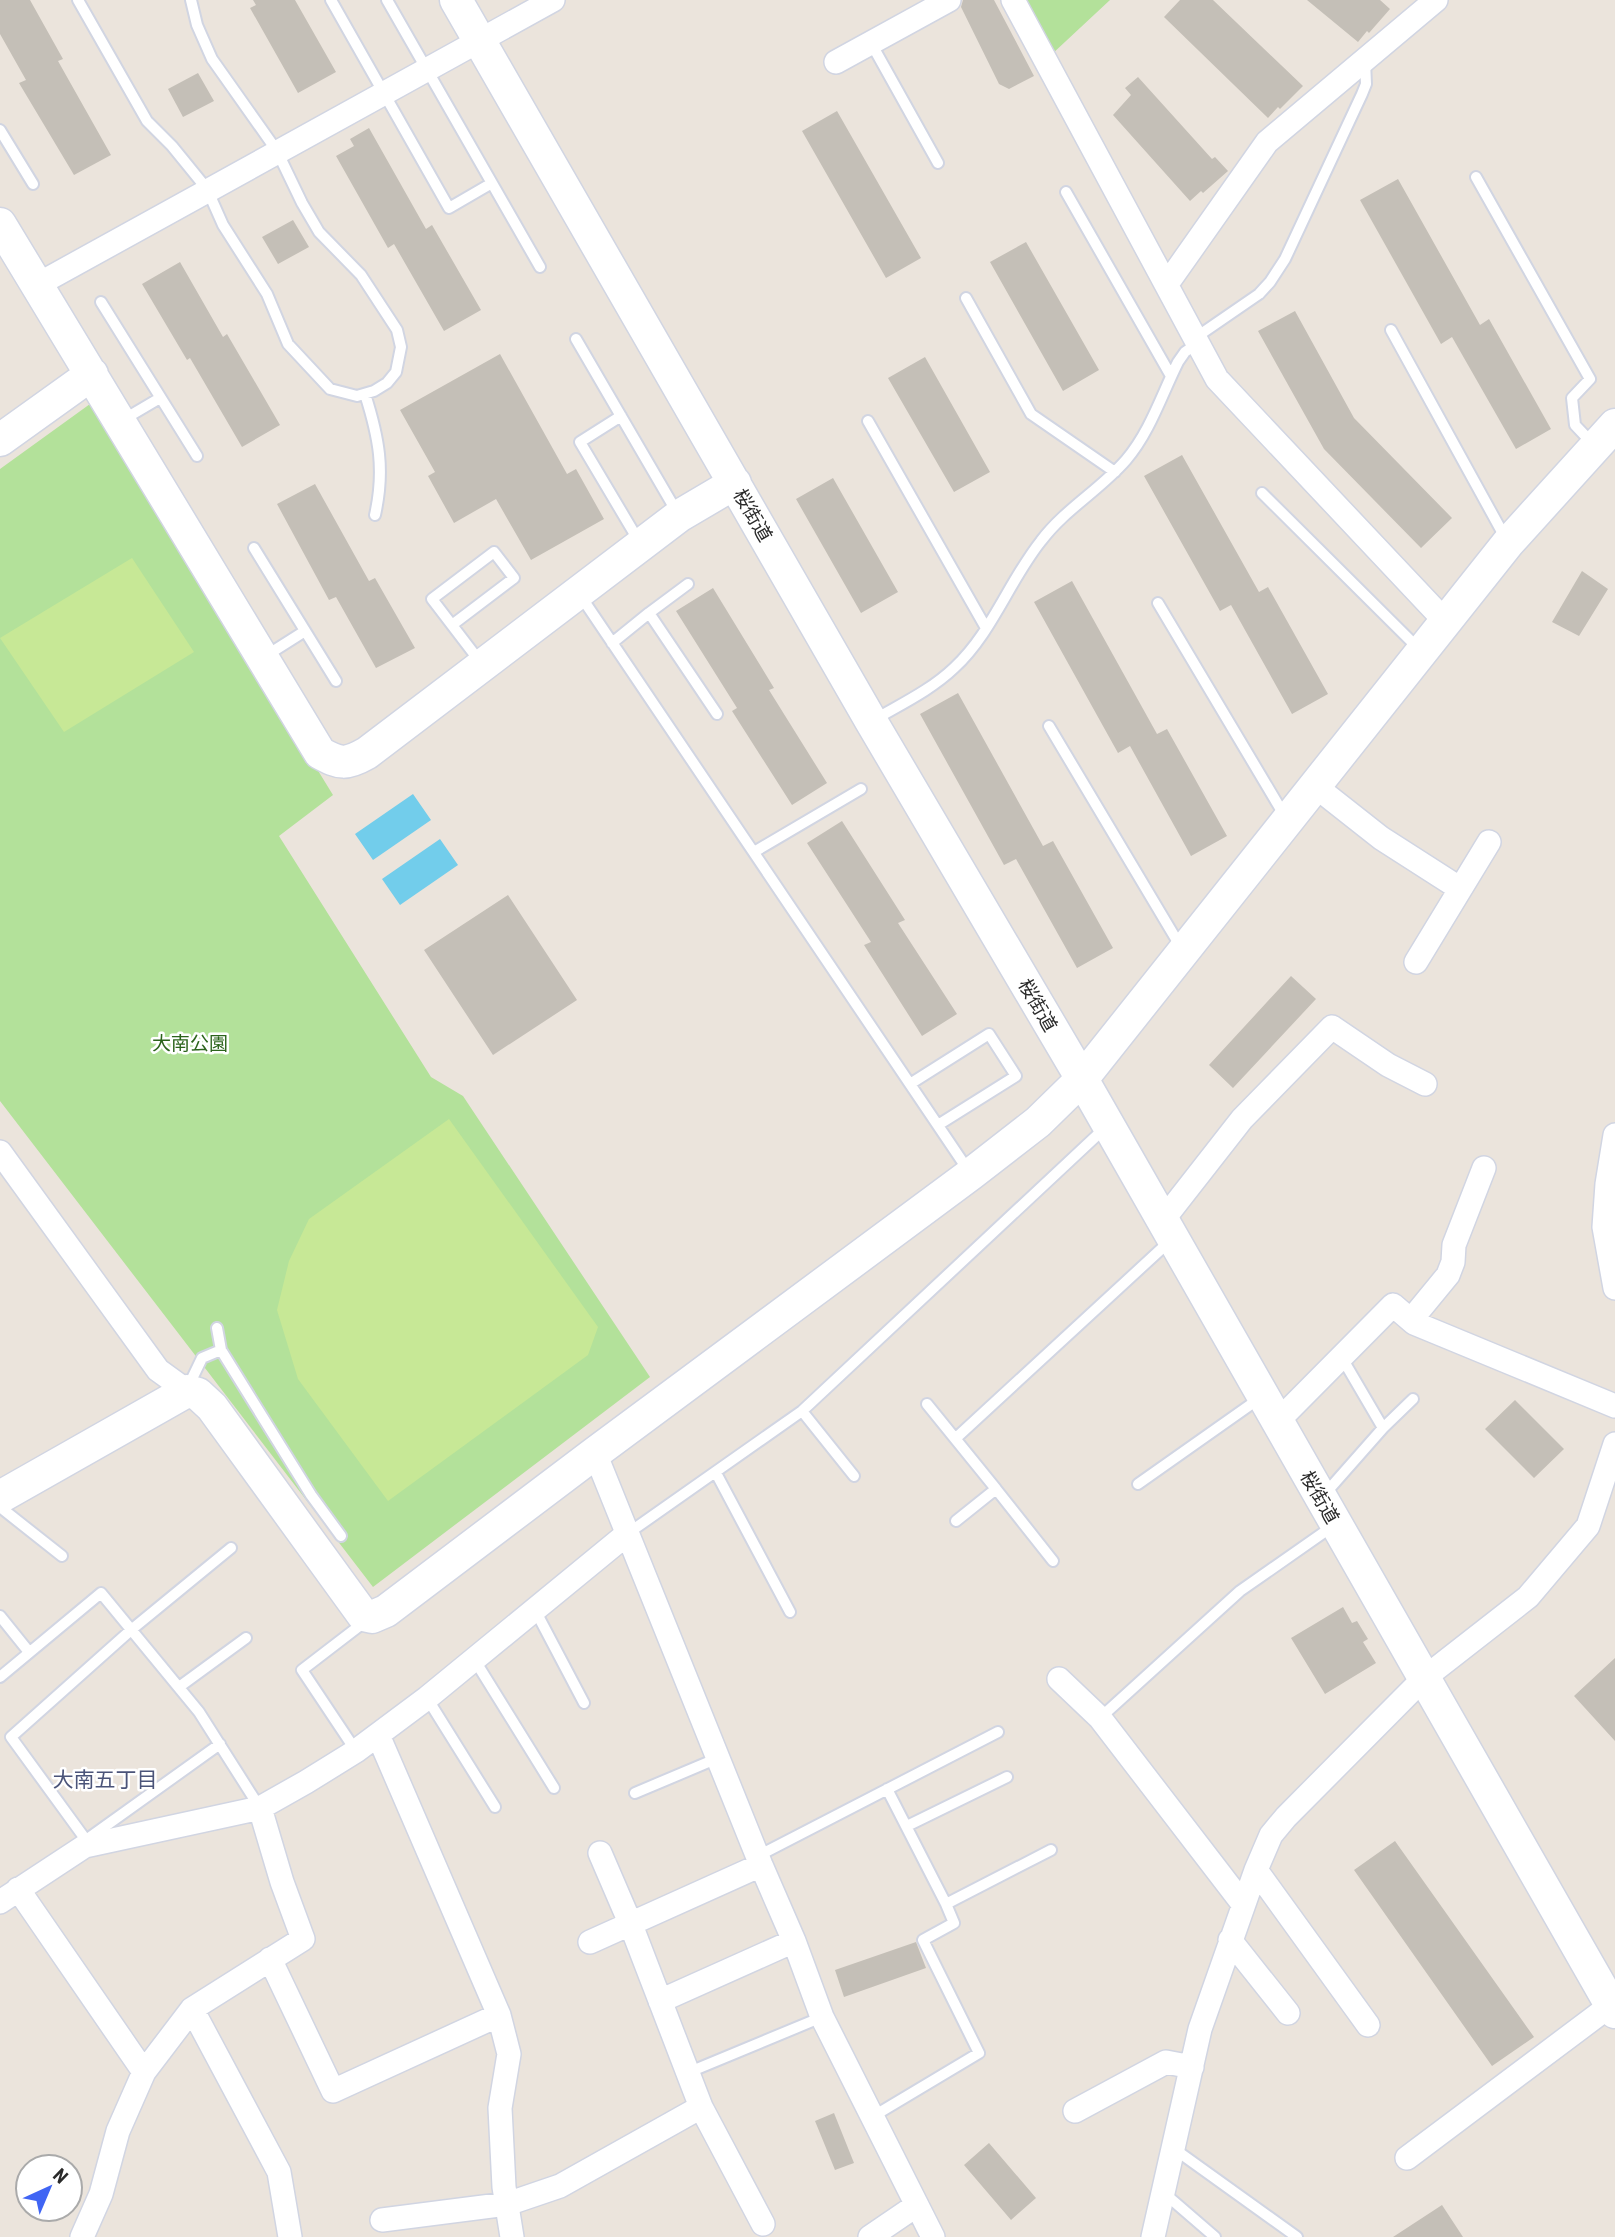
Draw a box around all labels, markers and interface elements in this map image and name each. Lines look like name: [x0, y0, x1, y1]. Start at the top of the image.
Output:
street label: 桜街道: [728, 485, 777, 546]
street label: 桜街道: [1013, 975, 1062, 1036]
park label: 大南公園: [152, 1032, 228, 1055]
street label: 桜街道: [1295, 1467, 1344, 1528]
district label: 大南五丁目: [53, 1768, 158, 1792]
north arrow: [14, 2153, 84, 2223]
text: N: [48, 2164, 73, 2188]

